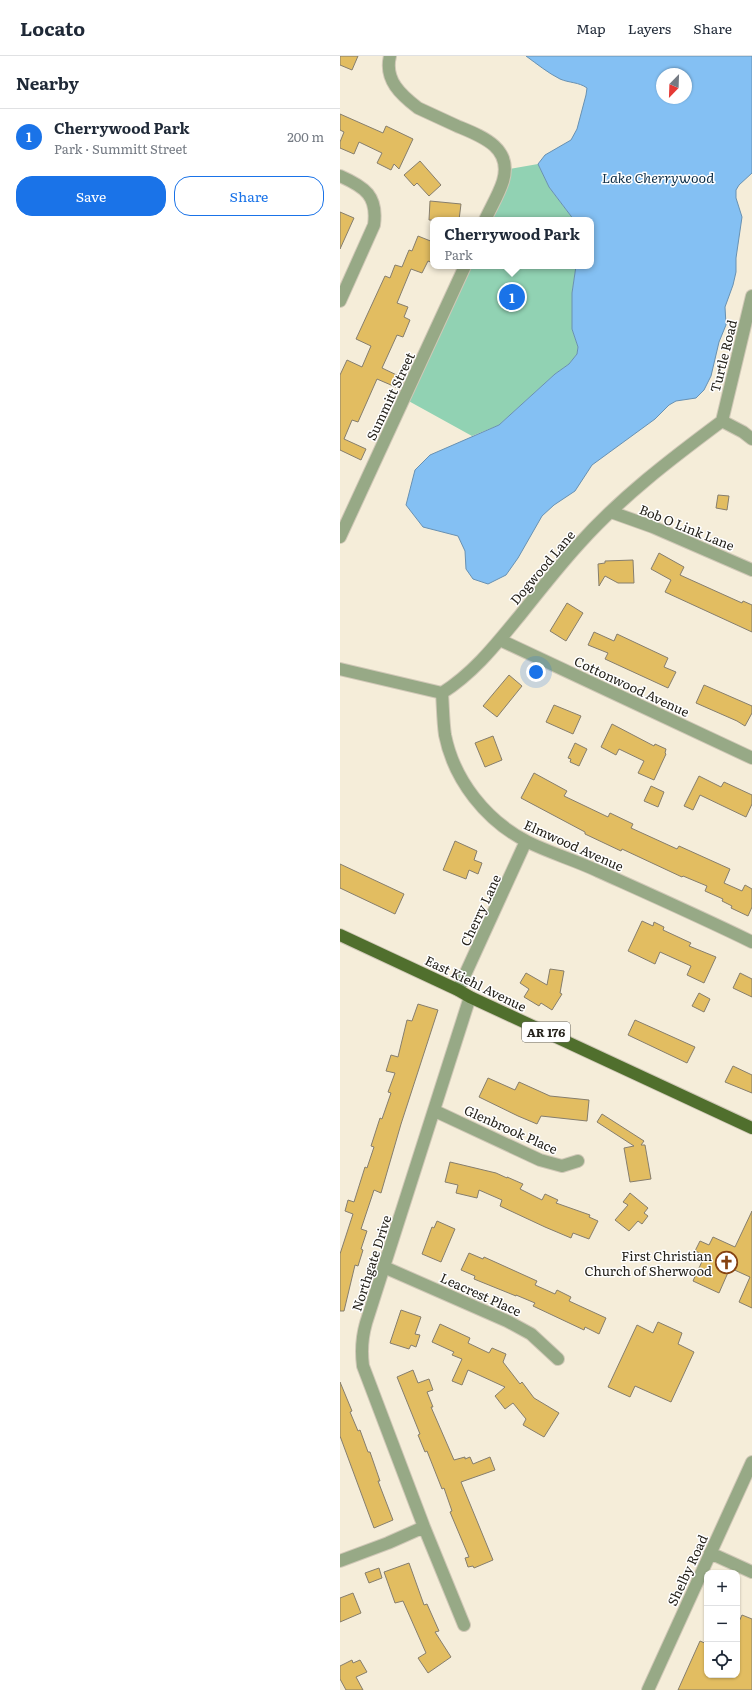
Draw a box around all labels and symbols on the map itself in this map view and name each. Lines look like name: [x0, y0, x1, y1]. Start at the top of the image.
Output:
north arrow: [656, 68, 692, 104]
water label: Lake Cherrywood: [602, 167, 714, 187]
pin: 1: [499, 282, 525, 312]
street label: Turtle Road: [705, 318, 741, 394]
street label: Summitt Street: [361, 348, 419, 443]
street label: Bob O Link Lane: [637, 499, 738, 555]
street label: Dogwood Lane: [505, 525, 579, 608]
street label: Cottonwood Avenue: [571, 651, 693, 721]
your location: [526, 662, 546, 682]
street label: Elmwood Avenue: [521, 815, 627, 876]
street label: Cherry Lane: [455, 871, 505, 949]
street label: East Kiehl Avenue: [422, 950, 530, 1016]
road number: AR 176: [522, 1022, 570, 1042]
street label: Glenbrook Place: [461, 1100, 561, 1158]
street label: Northgate Drive: [346, 1212, 396, 1314]
place label: First Christian Church of Sherwood: [584, 1246, 712, 1280]
church icon: First Christian Church of Sherwood: [714, 1249, 740, 1275]
street label: Leacrest Place: [437, 1268, 525, 1320]
street label: Shelby Road: [662, 1531, 712, 1609]

